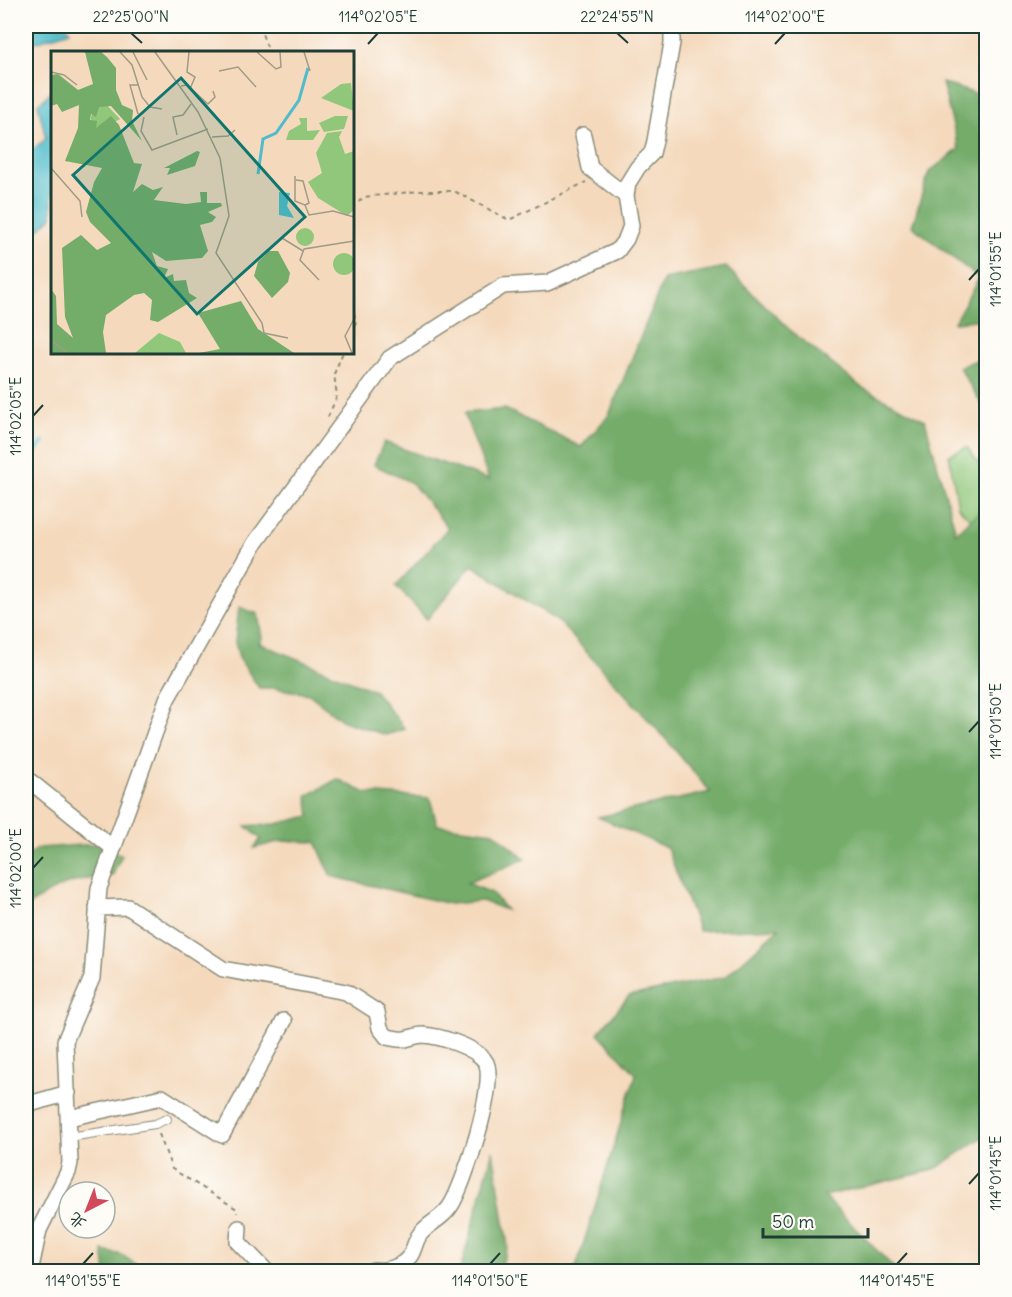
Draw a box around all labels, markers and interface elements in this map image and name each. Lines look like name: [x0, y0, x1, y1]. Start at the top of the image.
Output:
text: 22°25'00"N: [93, 7, 169, 26]
text: 114°02'05"E: [339, 7, 418, 26]
text: 22°24'55"N: [580, 7, 654, 26]
text: 114°02'00"E: [745, 7, 825, 26]
inset map: [51, 51, 354, 354]
text: 114°01'55"E: [986, 231, 1005, 307]
text: 114°02'05"E: [6, 376, 25, 455]
text: 114°01'50"E: [986, 682, 1005, 759]
text: 114°02'00"E: [6, 828, 25, 908]
text: 114°01'45"E: [986, 1135, 1005, 1211]
north arrow: [57, 1180, 117, 1240]
scale bar: [763, 1201, 868, 1239]
text: 北: [64, 1208, 90, 1234]
text: 50 m: [772, 1210, 814, 1233]
text: 114°01'55"E: [45, 1271, 121, 1290]
text: 114°01'50"E: [452, 1271, 529, 1290]
text: 114°01'45"E: [859, 1271, 935, 1290]

